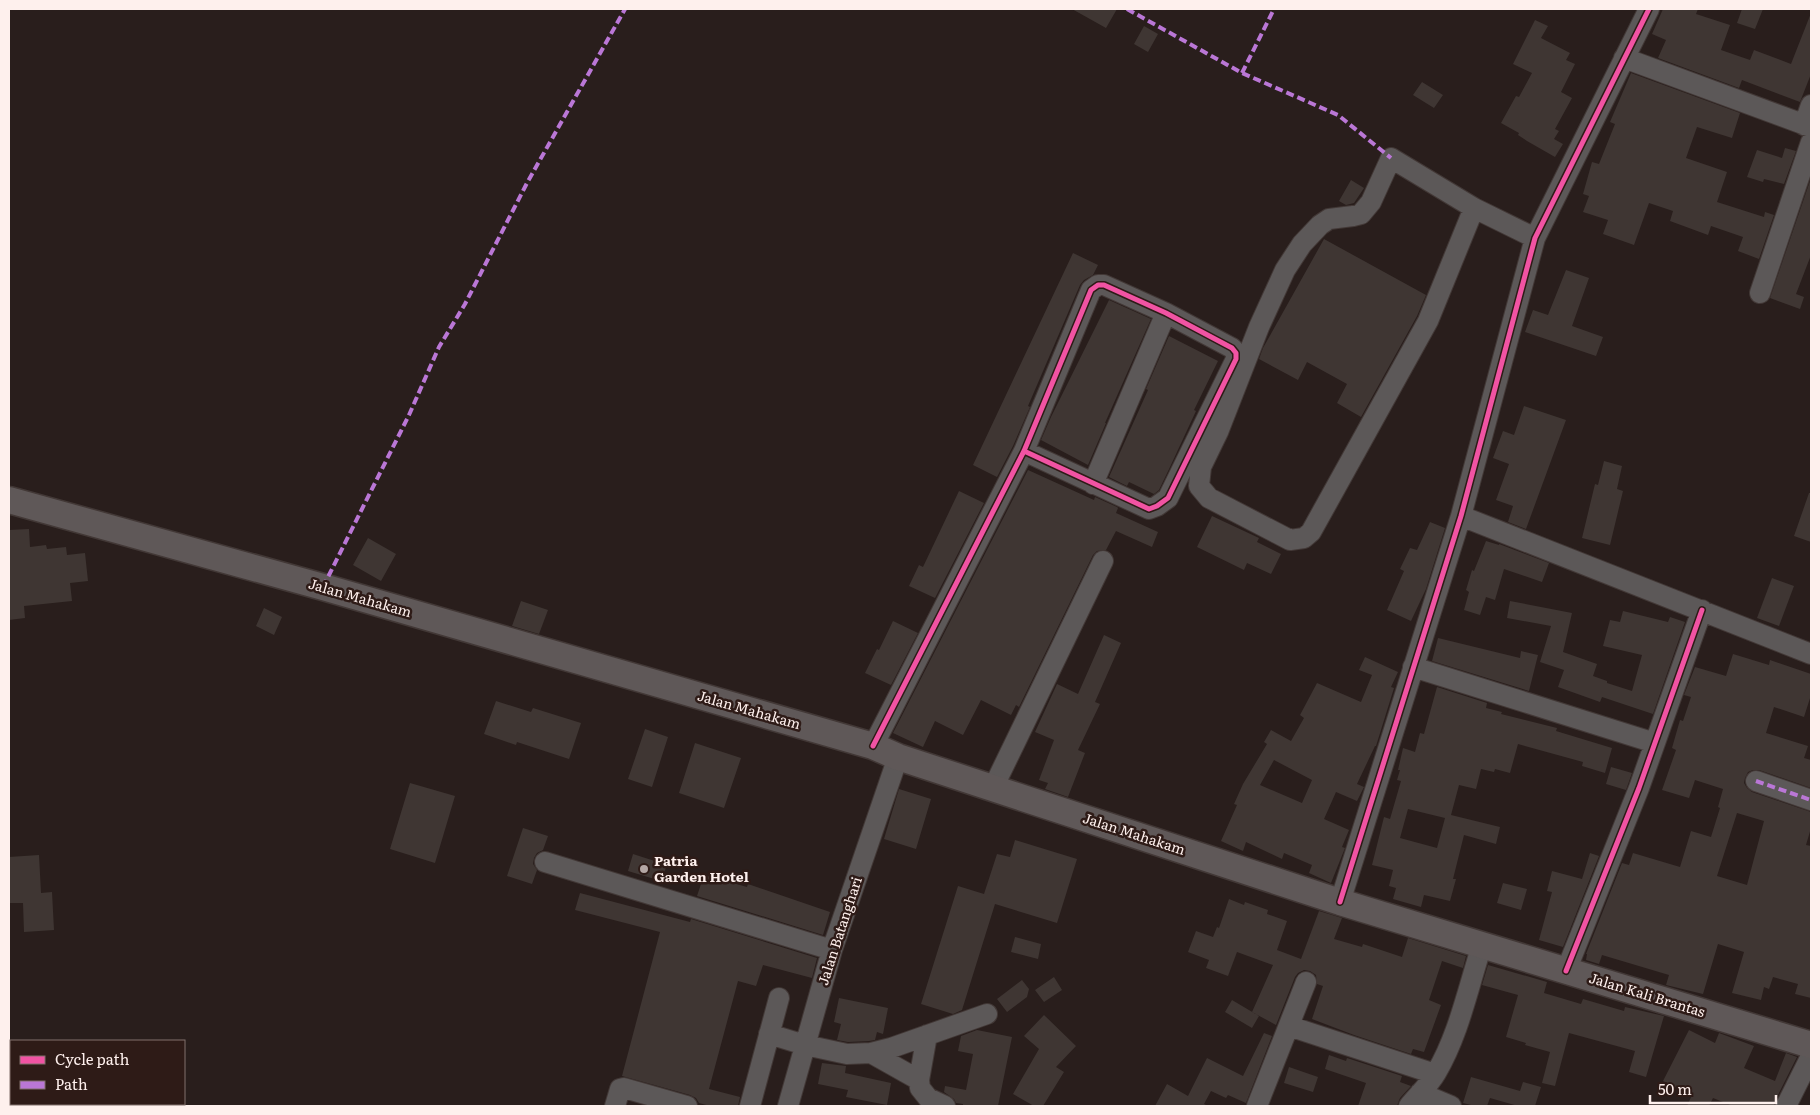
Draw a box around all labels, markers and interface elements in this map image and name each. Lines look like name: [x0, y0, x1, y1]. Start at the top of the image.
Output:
street label: Jalan Mahakam: [306, 573, 415, 621]
street label: Jalan Mahakam: [695, 685, 804, 733]
street label: Jalan Mahakam: [1081, 807, 1188, 859]
place label: Patria Garden Hotel: [654, 850, 749, 886]
marker: Patria Garden Hotel: [638, 863, 650, 875]
street label: Jalan Batanghari: [812, 873, 866, 988]
street label: Jalan Kali Brantas: [1587, 967, 1708, 1021]
legend: [10, 1040, 185, 1105]
text: Cycle path: [55, 1047, 130, 1070]
text: Path: [55, 1072, 88, 1095]
scale bar: [1650, 1072, 1776, 1104]
text: 50 m: [1658, 1077, 1692, 1100]

